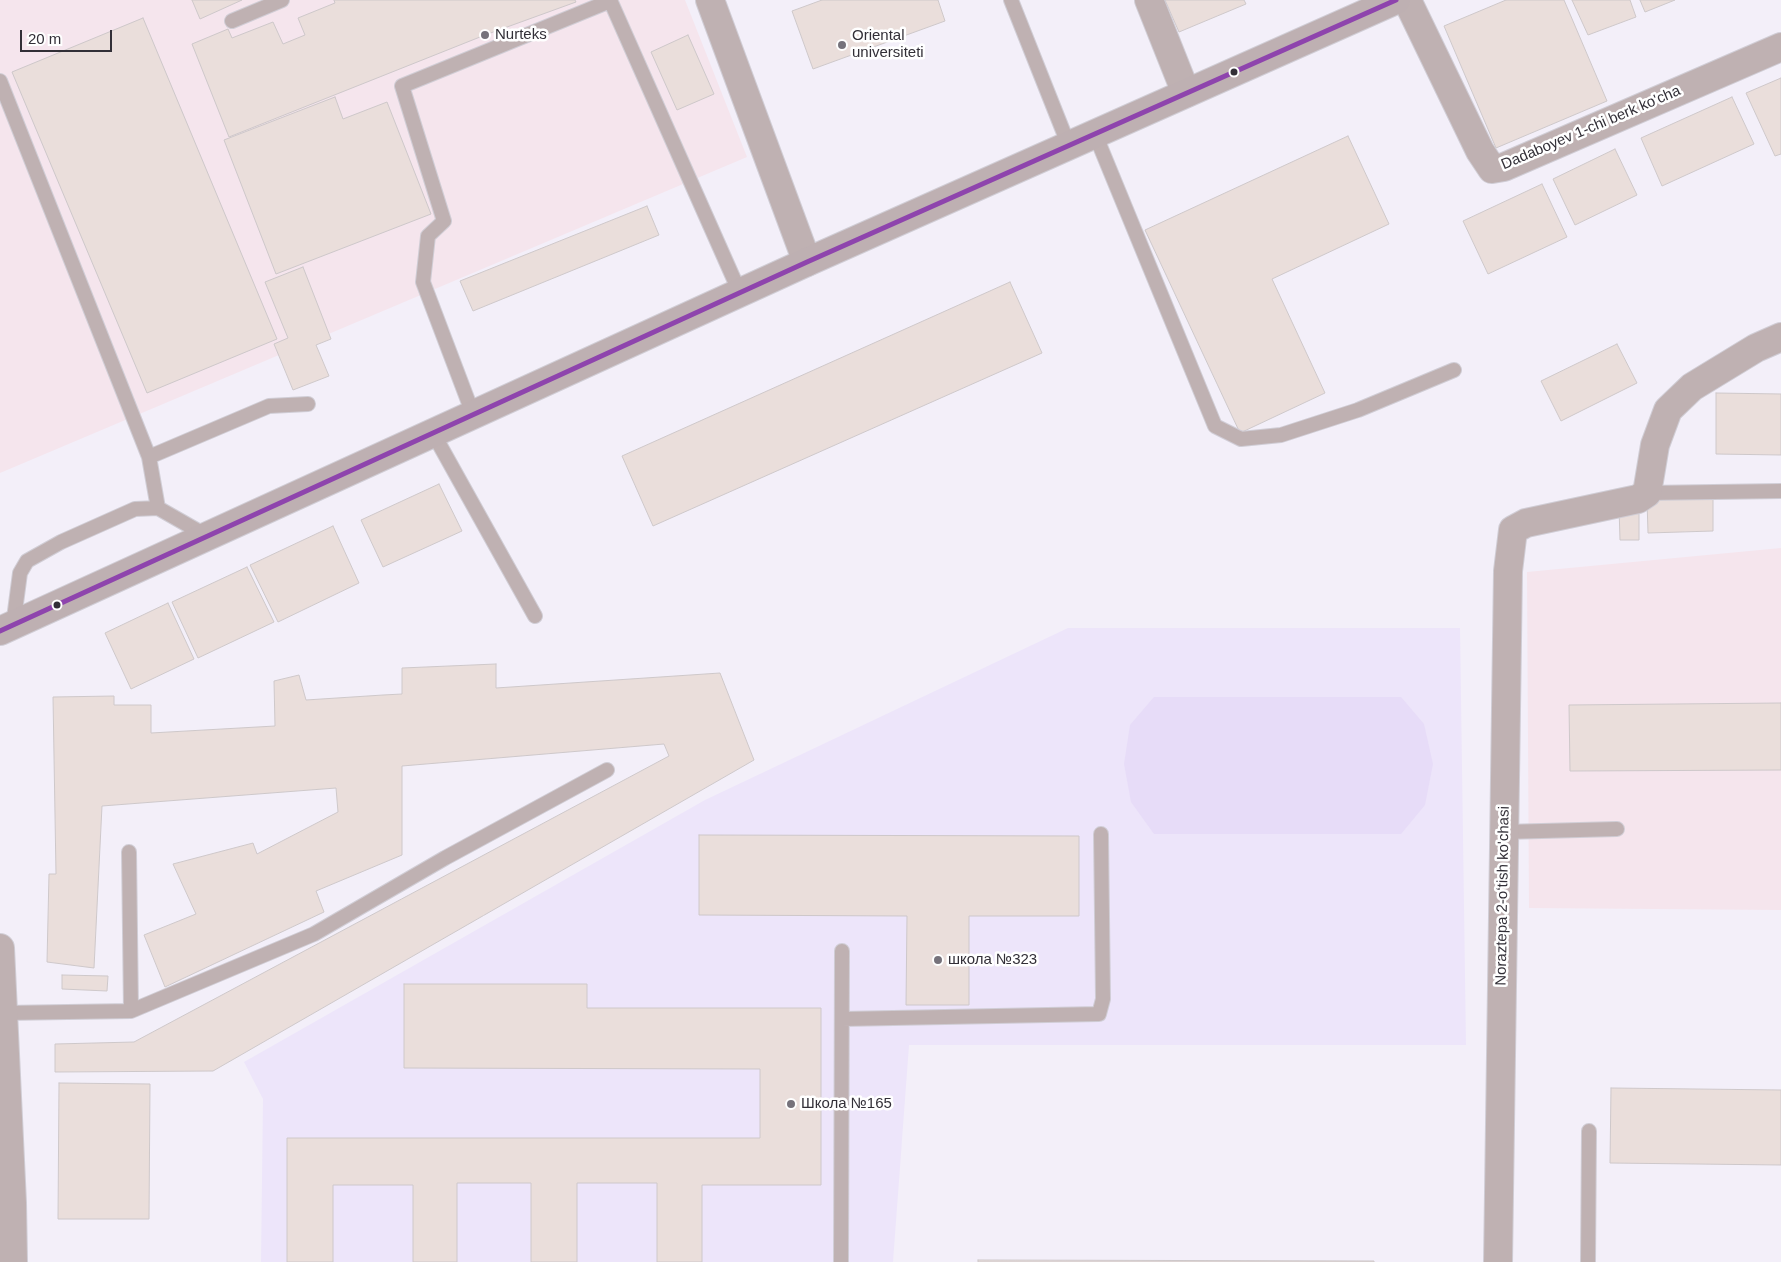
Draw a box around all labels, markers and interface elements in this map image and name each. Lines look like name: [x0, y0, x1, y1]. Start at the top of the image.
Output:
scale bar: [22, 20, 115, 52]
place label: Nurteks: [495, 26, 547, 44]
place label: Oriental universiteti: [852, 27, 924, 62]
marker: Nurteks: [479, 29, 491, 41]
text: 20 m: [28, 30, 61, 47]
marker: Oriental universiteti: [836, 39, 848, 51]
unlabelled marker: [1229, 67, 1239, 77]
street label: Dadaboyev 1-chi berk ko'cha: [1499, 82, 1683, 174]
unlabelled marker: [52, 600, 62, 610]
street label: Noraztepa 2-oʻtish ko'chasi: [1492, 806, 1514, 986]
place label: школа №323: [948, 951, 1037, 969]
marker: школа №323: [932, 954, 944, 966]
place label: Школа №165: [801, 1095, 892, 1113]
marker: Школа №165: [785, 1098, 797, 1110]

